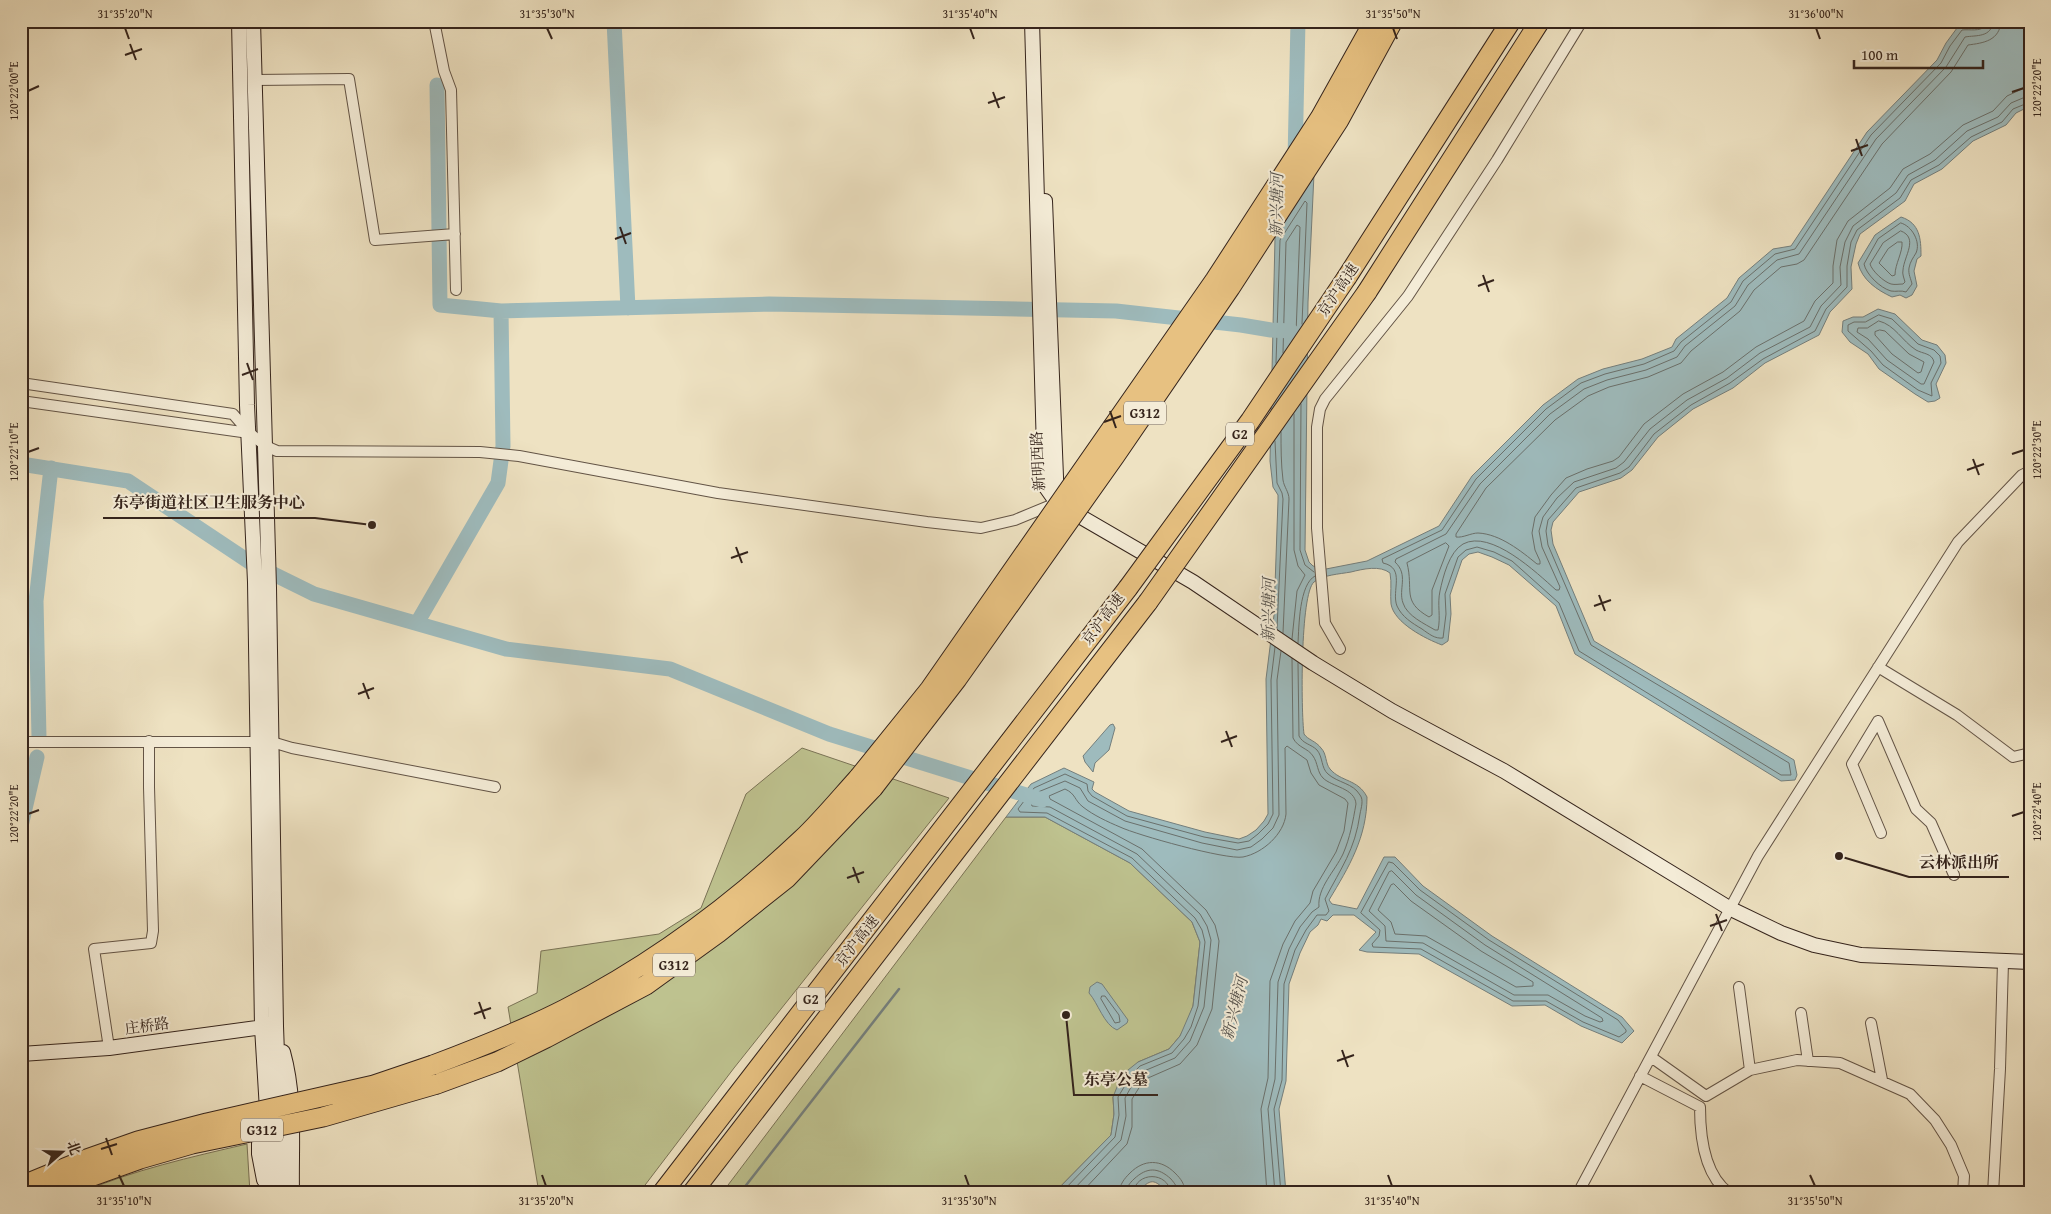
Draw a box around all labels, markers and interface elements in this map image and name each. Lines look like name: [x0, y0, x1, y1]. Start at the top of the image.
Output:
text: 31°35'20"N: [97, 5, 153, 22]
text: 31°35'30"N: [519, 5, 575, 22]
text: 31°35'40"N: [942, 5, 998, 22]
text: 31°35'50"N: [1365, 5, 1421, 22]
text: 31°36'00"N: [1788, 5, 1844, 22]
scale bar: [1854, 38, 1982, 70]
text: 100 m: [1861, 44, 1899, 65]
text: 120°22'20"E: [2028, 58, 2045, 118]
text: 120°22'00"E: [5, 61, 22, 121]
water label: 新兴塘河: [1263, 170, 1289, 237]
street label: 京沪高速: [1312, 259, 1363, 320]
road number: G312: [1124, 402, 1166, 424]
text: 120°22'30"E: [2028, 420, 2045, 480]
text: 120°22'10"E: [5, 422, 22, 482]
road number: G2: [1226, 422, 1254, 446]
street label: 新明西路: [1025, 431, 1050, 492]
callout: 东亭街道社区卫生服务中心: [103, 487, 315, 518]
text: 东亭街道社区卫生服务中心: [113, 490, 305, 514]
water label: 新兴塘河: [1255, 575, 1281, 642]
street label: 京沪高速: [1076, 588, 1129, 649]
text: 120°22'40"E: [2028, 782, 2045, 842]
text: 120°22'20"E: [5, 784, 22, 844]
callout: 云林派出所: [1909, 846, 2009, 877]
text: 云林派出所: [1919, 850, 1999, 874]
street label: 京沪高速: [830, 911, 883, 971]
road number: G312: [653, 954, 695, 976]
water label: 新兴塘河: [1215, 971, 1254, 1042]
road number: G2: [797, 988, 825, 1011]
street label: 庄桥路: [123, 1012, 171, 1039]
callout: 东亭公墓: [1074, 1064, 1158, 1095]
text: 东亭公墓: [1084, 1067, 1148, 1091]
road number: G312: [241, 1118, 283, 1142]
north arrow: [38, 1126, 88, 1176]
text: 北: [62, 1138, 86, 1158]
text: 31°35'10"N: [96, 1192, 152, 1209]
text: 31°35'20"N: [518, 1192, 574, 1209]
text: 31°35'30"N: [941, 1192, 997, 1209]
text: 31°35'40"N: [1364, 1192, 1420, 1209]
text: 31°35'50"N: [1787, 1192, 1843, 1209]

